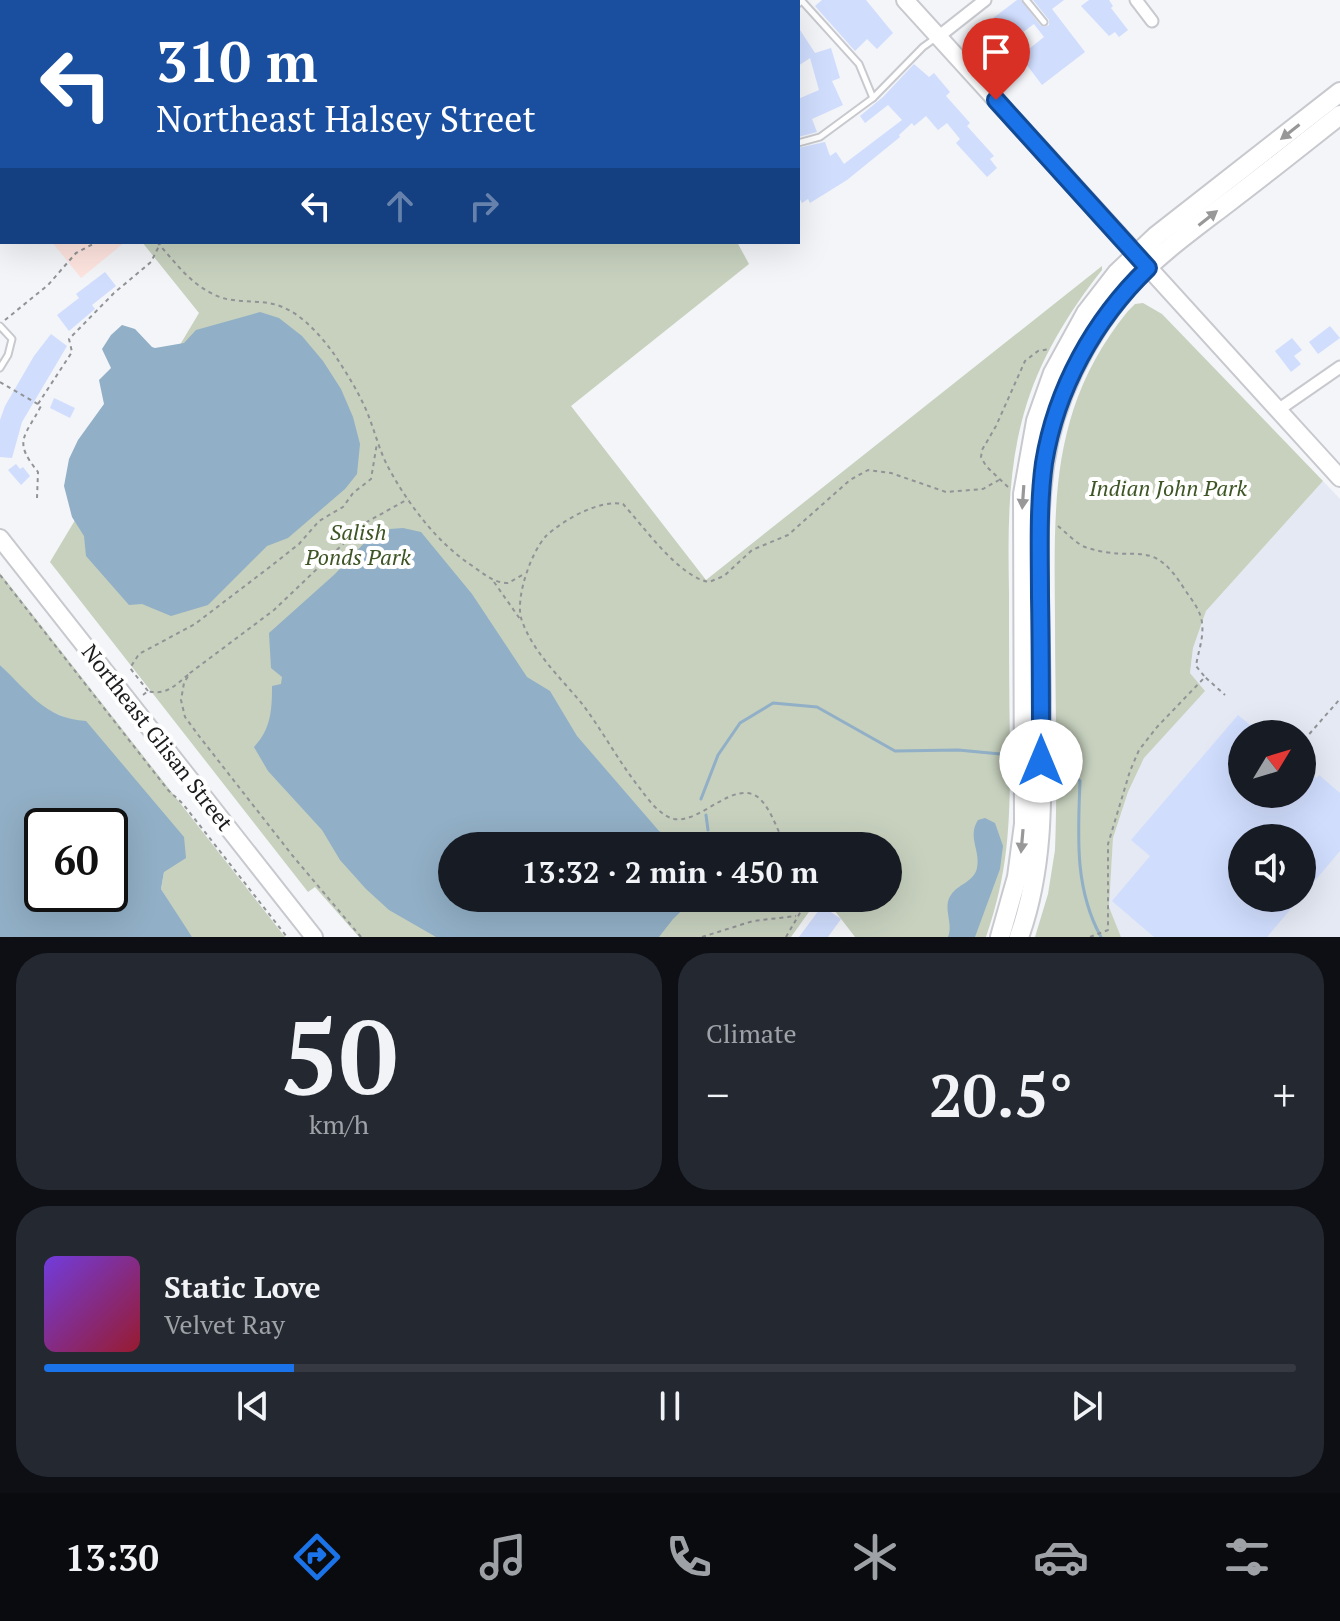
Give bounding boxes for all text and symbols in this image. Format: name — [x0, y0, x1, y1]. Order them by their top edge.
pin — [962, 18, 1030, 100]
text: 310 m — [156, 24, 318, 98]
icon: arrive — [974, 30, 1018, 74]
icon: left — [24, 32, 128, 136]
text: Northeast Halsey Street — [156, 95, 536, 142]
one-way arrow — [1280, 123, 1300, 139]
icon: left — [294, 184, 338, 228]
icon: ahead — [378, 184, 422, 228]
icon: right — [462, 184, 506, 228]
one-way arrow — [1198, 211, 1218, 227]
park label: Indian John Park — [1088, 473, 1247, 502]
one-way arrow — [1016, 485, 1029, 510]
park label: Salish Ponds Park — [304, 517, 411, 571]
street label: Northeast Glisan Street — [76, 638, 240, 836]
position arrow — [999, 719, 1083, 803]
north arrow — [1228, 720, 1316, 808]
map controls — [1228, 720, 1316, 912]
speed limit sign: 60 — [24, 808, 128, 912]
button: sound — [1228, 824, 1316, 912]
one-way arrow — [1015, 829, 1028, 854]
text: 13:32 · 2 min · 450 m — [522, 852, 818, 892]
text: 50 — [280, 986, 398, 1124]
text: Climate — [706, 1016, 797, 1050]
text: 20.5° — [929, 1055, 1073, 1134]
text: − — [706, 1065, 729, 1124]
text: + — [1273, 1065, 1296, 1124]
text: km/h — [309, 1107, 369, 1141]
text: Static Love — [164, 1267, 321, 1307]
text: Velvet Ray — [164, 1307, 285, 1341]
icon: previous — [231, 1384, 275, 1428]
icon: pause — [648, 1384, 692, 1428]
icon: next — [1065, 1384, 1109, 1428]
icon: directions — [289, 1529, 345, 1585]
icon: music — [475, 1529, 531, 1585]
icon: phone — [661, 1529, 717, 1585]
icon: climate — [847, 1529, 903, 1585]
icon: car — [1033, 1529, 1089, 1585]
icon: filters — [1219, 1529, 1275, 1585]
text: 13:30 — [65, 1534, 159, 1581]

